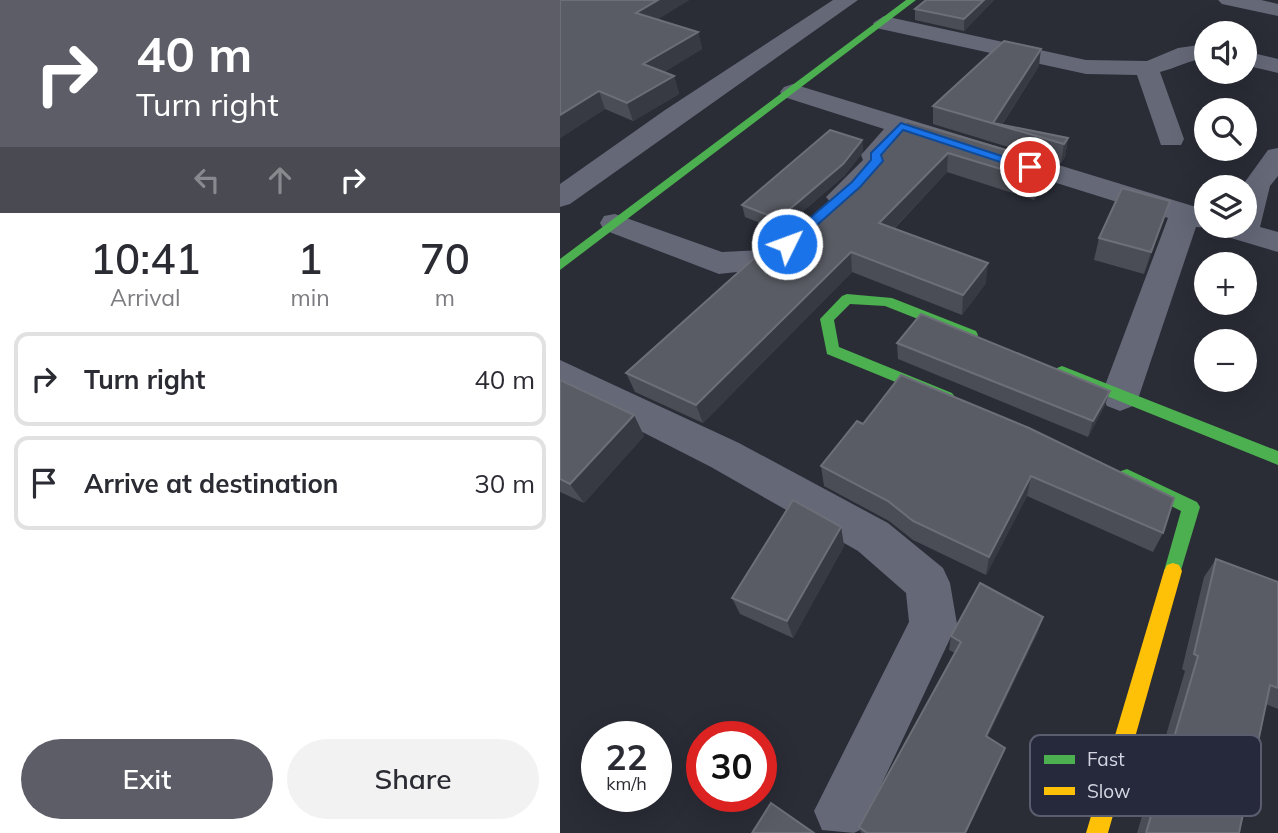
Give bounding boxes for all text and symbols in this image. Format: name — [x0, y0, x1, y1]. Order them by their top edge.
map controls — [1194, 21, 1257, 392]
button: sound — [1194, 21, 1257, 84]
text: 40 m — [136, 23, 252, 84]
icon: right — [21, 28, 112, 119]
text: Turn right — [136, 84, 279, 124]
button: search — [1194, 98, 1257, 161]
pin — [1000, 137, 1060, 197]
icon: arrive — [1011, 148, 1049, 186]
icon: left — [188, 161, 226, 199]
icon: ahead — [261, 161, 299, 199]
icon: right — [334, 161, 372, 199]
button: layers — [1194, 175, 1257, 238]
position arrow — [750, 207, 824, 281]
text: 10:41 — [90, 232, 201, 285]
text: 1 — [298, 232, 323, 285]
text: 70 — [420, 232, 470, 285]
button: + — [1194, 252, 1257, 315]
text: Arrival — [110, 283, 180, 312]
text: min — [291, 283, 330, 312]
text: m — [435, 283, 455, 312]
button: − — [1194, 329, 1257, 392]
icon: right — [25, 360, 63, 398]
text: Turn right — [84, 363, 205, 396]
text: 40 m — [474, 363, 535, 396]
icon: arrive — [25, 464, 63, 502]
text: Arrive at destination — [84, 467, 339, 500]
text: 30 m — [474, 467, 535, 500]
speed limit sign: 30 — [686, 721, 777, 812]
text: 22 — [605, 735, 648, 779]
legend — [1030, 735, 1261, 816]
button: Exit — [21, 739, 273, 819]
button: Share — [287, 739, 539, 819]
text: Fast — [1087, 747, 1125, 771]
text: km/h — [606, 772, 647, 795]
text: Slow — [1087, 779, 1131, 803]

